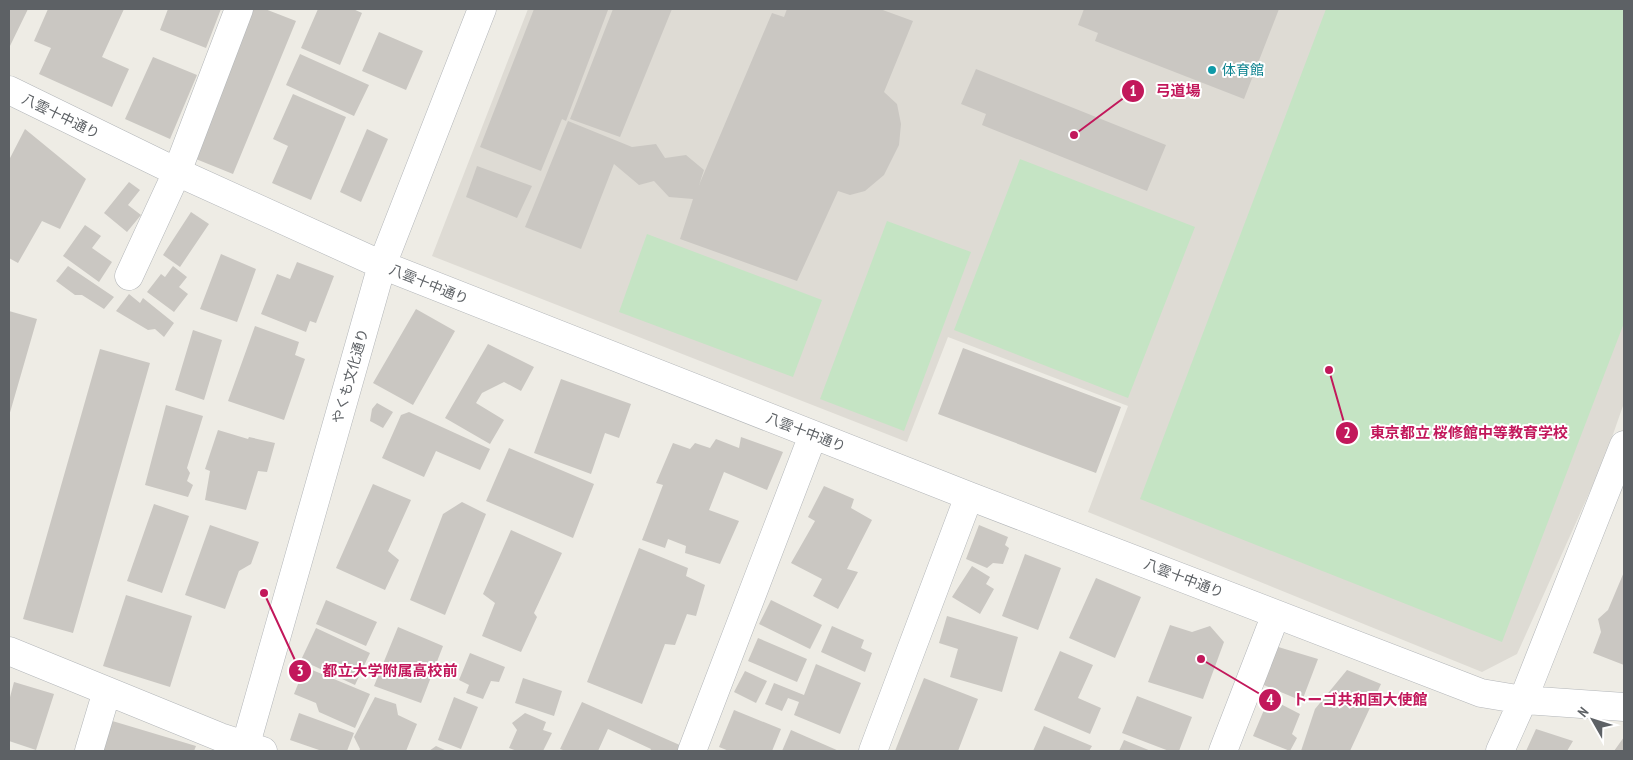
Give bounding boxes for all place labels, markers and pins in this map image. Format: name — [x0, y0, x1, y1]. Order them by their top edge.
place label: 体育館 — [1222, 61, 1264, 79]
marker: 体育館 — [1206, 64, 1218, 76]
callout: 弓道場 — [1121, 76, 1211, 106]
callout: 東京都立 桜修館中等教育学校 — [1335, 418, 1578, 448]
callout: 都立大学附属高校前 — [288, 656, 468, 686]
callout: トーゴ共和国大使館 — [1258, 685, 1438, 715]

